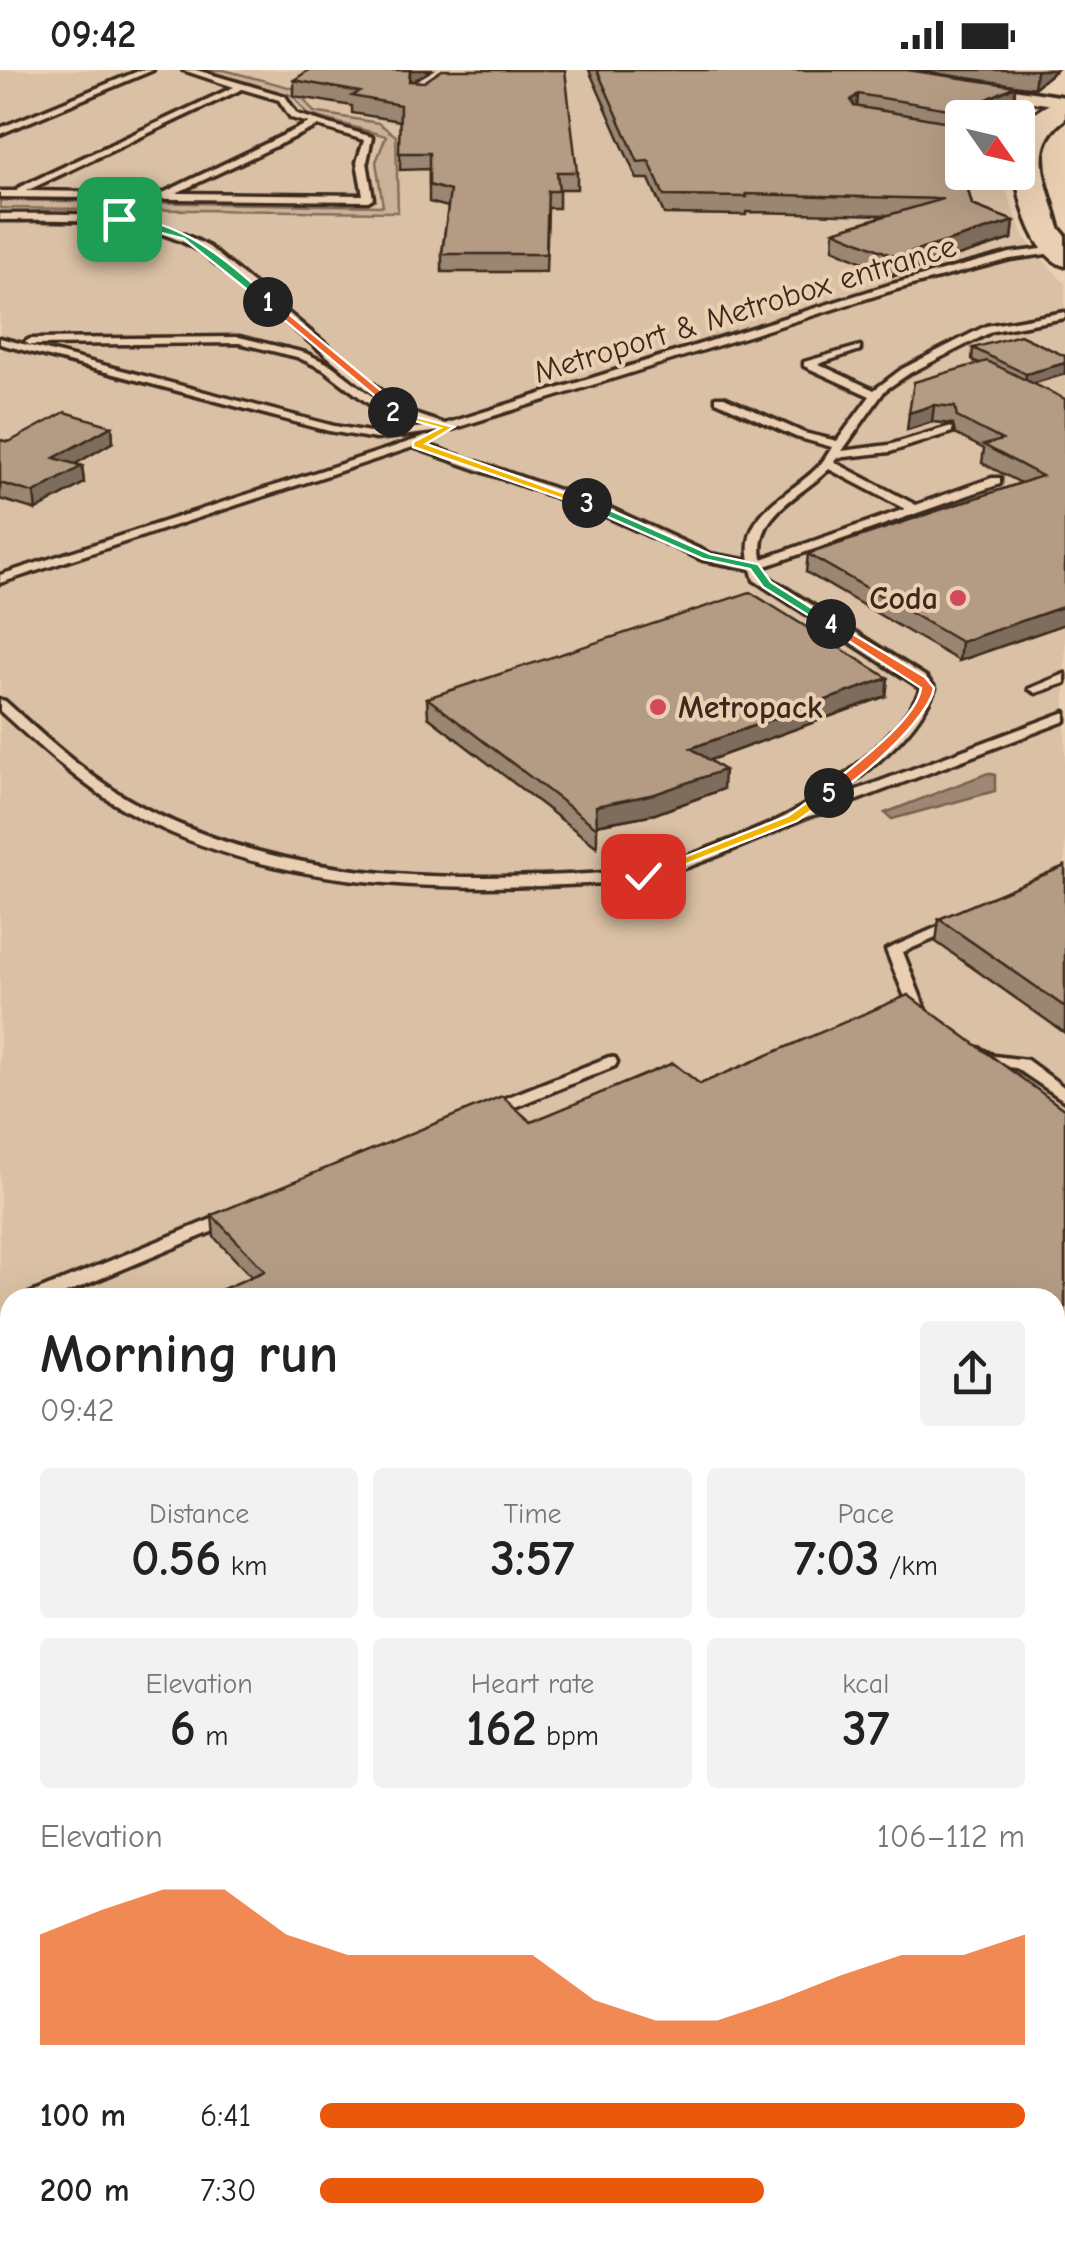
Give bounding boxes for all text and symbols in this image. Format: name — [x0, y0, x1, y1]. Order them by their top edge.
text: 09:42 — [50, 13, 136, 57]
north arrow — [945, 100, 1035, 190]
map controls — [945, 100, 1035, 190]
pin — [77, 177, 162, 262]
icon: arrive — [92, 192, 147, 247]
street label: Metroport & Metrobox entrance — [529, 227, 961, 391]
pin: 1 — [243, 277, 293, 327]
text: 1 — [262, 286, 274, 318]
pin: 2 — [368, 387, 418, 437]
text: 2 — [386, 396, 400, 428]
pin: 3 — [562, 478, 612, 528]
text: 3 — [580, 487, 594, 519]
place label: Coda — [869, 580, 938, 617]
marker: Coda — [947, 587, 969, 609]
pin: 4 — [806, 599, 856, 649]
text: 4 — [824, 608, 838, 640]
place label: Metropack — [678, 689, 823, 726]
marker: Metropack — [647, 696, 669, 718]
pin: 5 — [804, 768, 854, 818]
text: 5 — [822, 777, 836, 809]
pin — [601, 834, 686, 919]
icon: check — [616, 849, 671, 904]
button: share — [920, 1321, 1025, 1426]
text: Morning run — [40, 1322, 338, 1386]
text: 09:42 — [40, 1392, 115, 1429]
text: Distance — [149, 1498, 249, 1530]
text: Time — [503, 1498, 562, 1530]
text: Pace — [838, 1498, 894, 1530]
text: 0.56 — [131, 1530, 221, 1588]
text: 3:57 — [490, 1530, 575, 1588]
text: 7:03 — [794, 1530, 880, 1588]
text: km — [221, 1550, 267, 1582]
text: /km — [880, 1550, 938, 1582]
text: Elevation — [146, 1668, 253, 1700]
text: Heart rate — [471, 1668, 594, 1700]
text: kcal — [842, 1668, 889, 1700]
text: 6 — [170, 1700, 196, 1758]
text: 162 — [466, 1700, 537, 1758]
text: 37 — [842, 1700, 889, 1758]
text: m — [196, 1720, 229, 1752]
text: bpm — [537, 1720, 599, 1752]
text: Elevation — [40, 1818, 163, 1855]
text: 106–112 m — [877, 1818, 1025, 1855]
text: 100 m — [40, 2097, 126, 2134]
text: 6:41 — [200, 2097, 251, 2134]
text: 200 m — [40, 2172, 129, 2209]
text: 7:30 — [200, 2172, 257, 2209]

